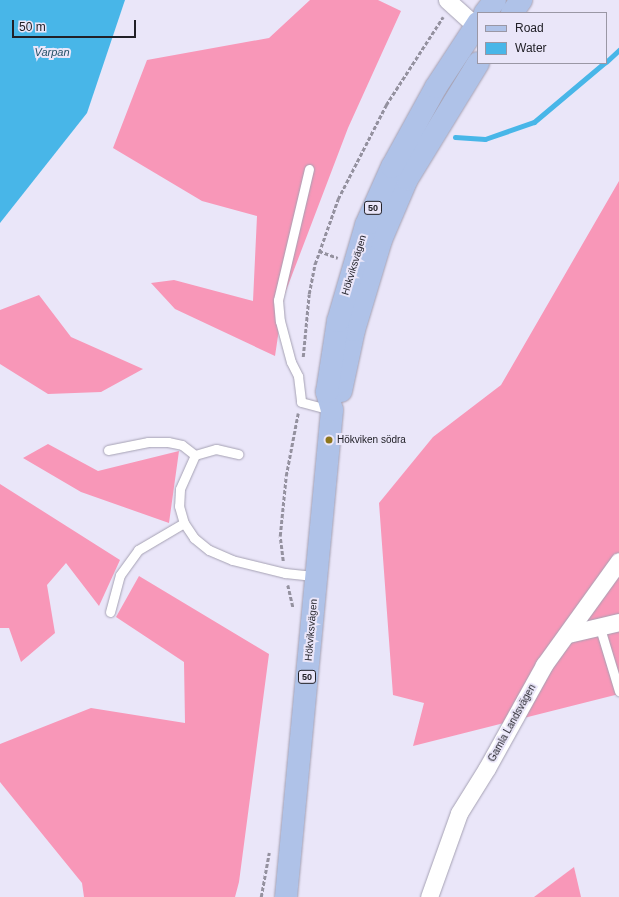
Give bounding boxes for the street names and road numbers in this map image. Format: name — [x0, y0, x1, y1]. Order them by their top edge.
road number: 50 — [363, 201, 383, 215]
street label: Hökviksvägen — [339, 233, 369, 297]
street label: Hökviksvägen — [302, 598, 320, 662]
road number: 50 — [297, 670, 317, 684]
street label: Gamla Landsvägen — [486, 682, 538, 764]

